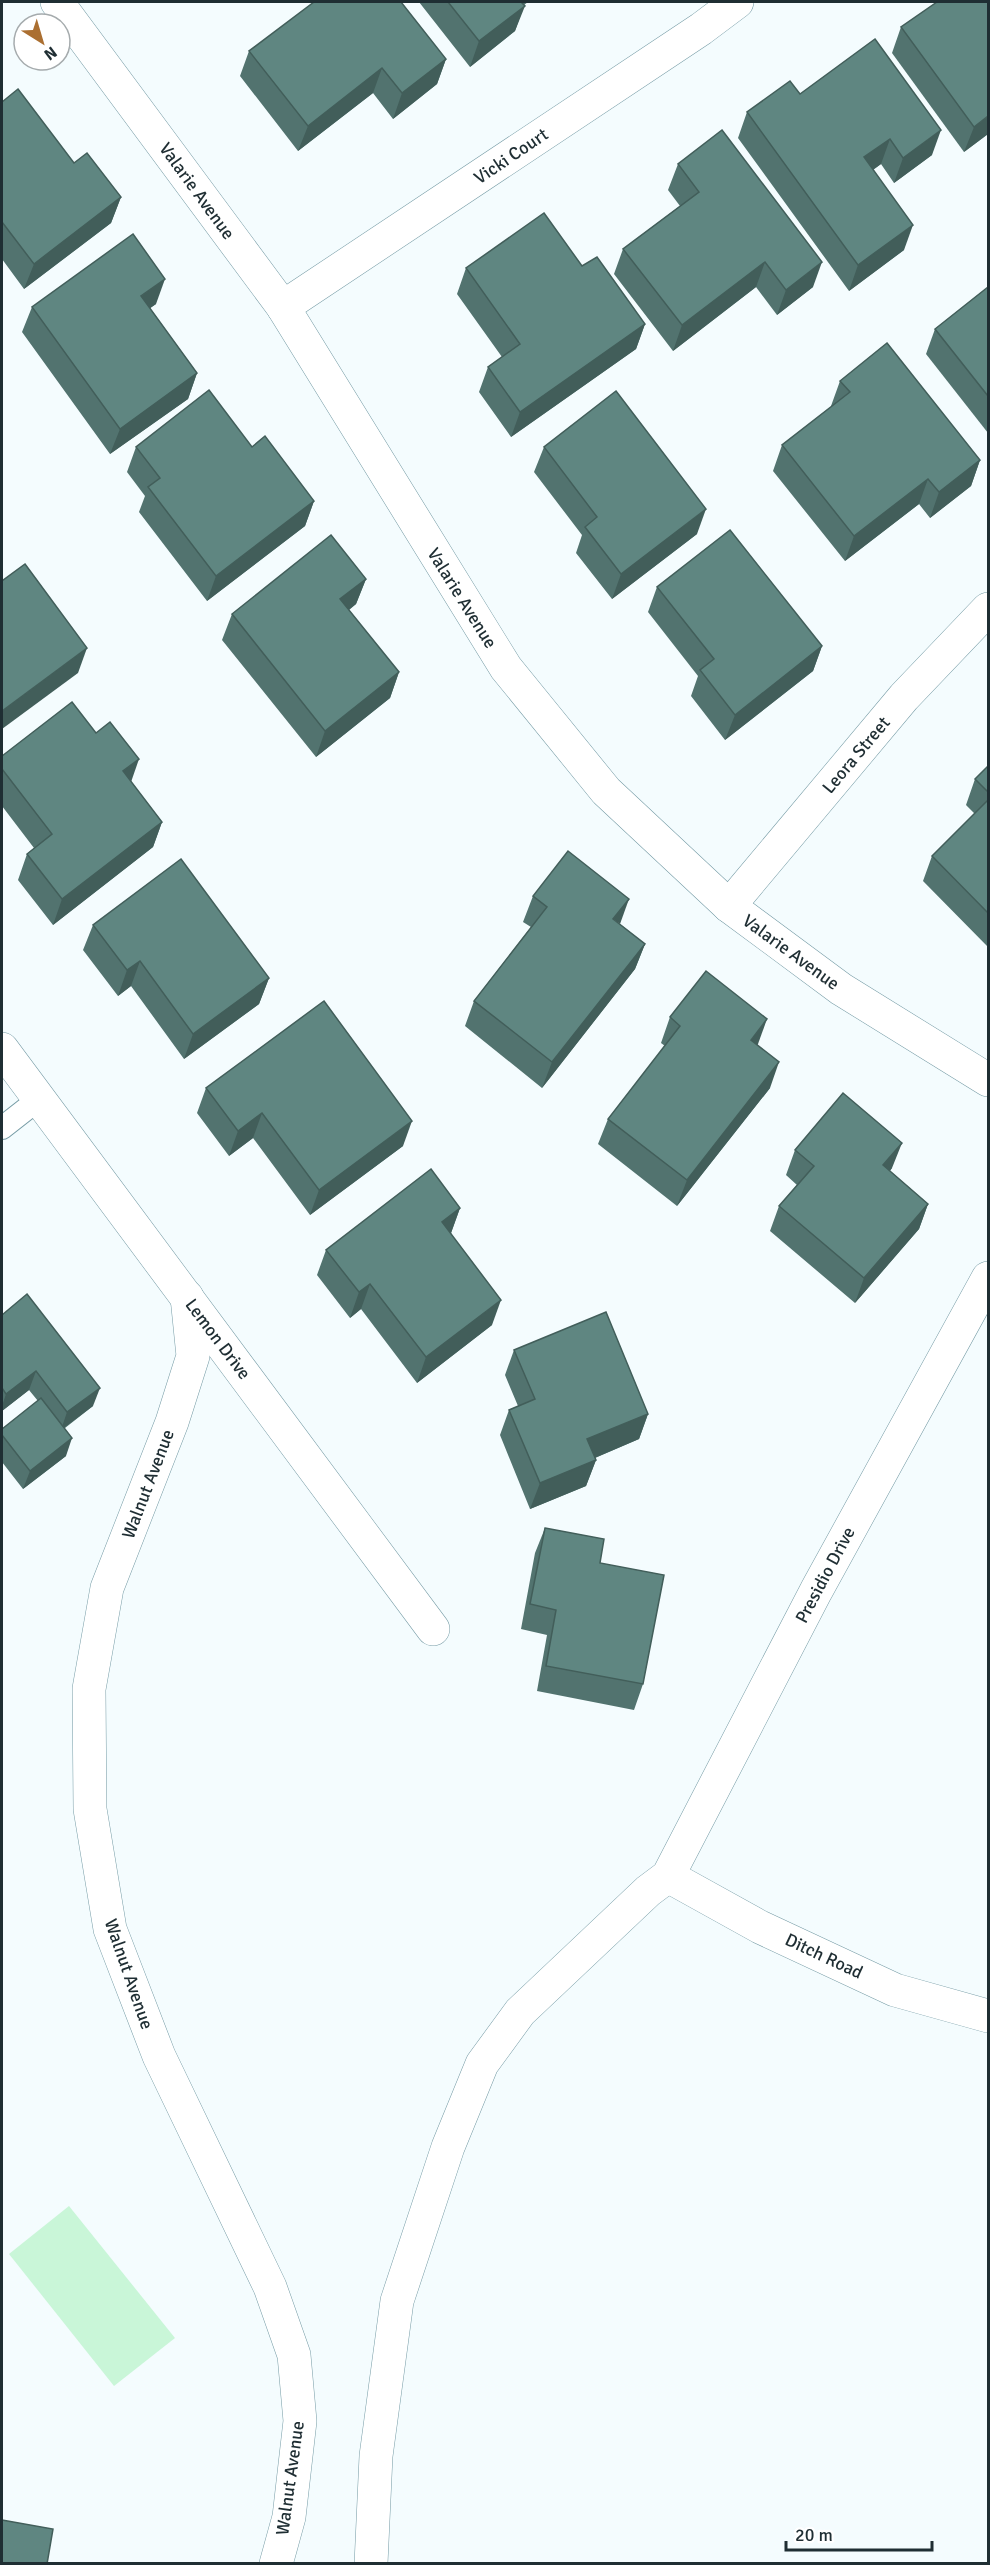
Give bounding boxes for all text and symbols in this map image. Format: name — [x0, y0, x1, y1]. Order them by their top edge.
north arrow — [12, 12, 72, 72]
text: N — [40, 42, 61, 65]
street label: Vicki Court — [470, 123, 552, 189]
street label: Valarie Avenue — [155, 138, 239, 244]
street label: Valarie Avenue — [422, 544, 502, 652]
street label: Leora Street — [817, 712, 895, 798]
street label: Valarie Avenue — [738, 910, 844, 994]
street label: Lemon Drive — [180, 1294, 256, 1384]
street label: Walnut Avenue — [117, 1426, 179, 1542]
street label: Presidio Drive — [790, 1523, 860, 1627]
street label: Walnut Avenue — [100, 1916, 158, 2032]
street label: Ditch Road — [782, 1928, 866, 1984]
street label: Walnut Avenue — [271, 2419, 309, 2537]
scale bar — [786, 2514, 932, 2552]
text: 20 m — [795, 2524, 833, 2546]

